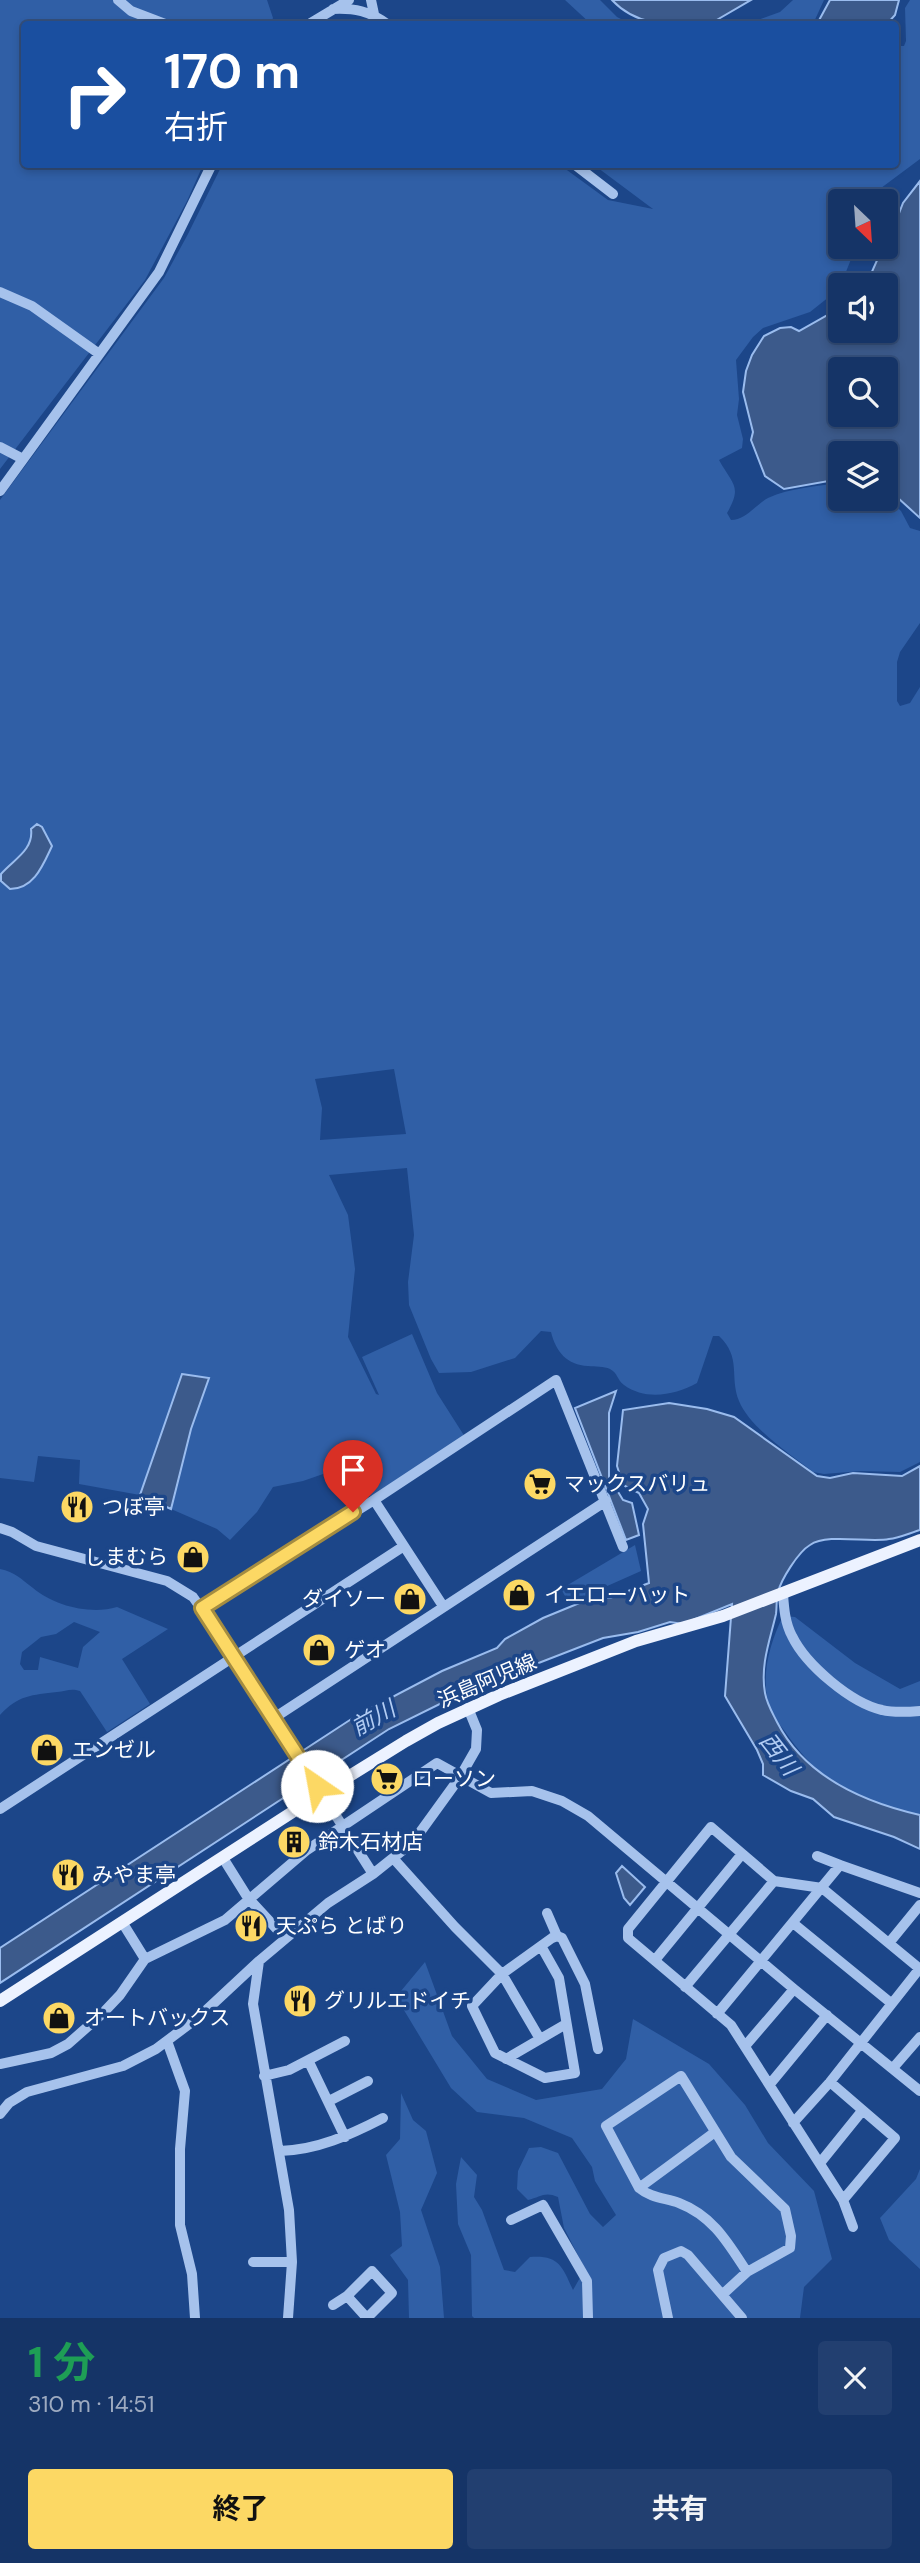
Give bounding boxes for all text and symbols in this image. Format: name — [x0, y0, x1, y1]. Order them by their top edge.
text: 170 m — [164, 39, 300, 103]
icon: right — [49, 49, 140, 140]
text: 右折 — [164, 106, 228, 148]
north arrow — [828, 189, 898, 259]
map controls — [828, 189, 898, 511]
button: sound — [828, 273, 898, 343]
button: search — [828, 357, 898, 427]
button: layers — [828, 441, 898, 511]
pin — [323, 1440, 383, 1512]
icon: arrive — [334, 1451, 372, 1489]
supermarket icon: マックスバリュ — [521, 1465, 559, 1503]
place label: マックスバリュ — [564, 1470, 710, 1498]
restaurant icon: つぼ亭 — [58, 1488, 96, 1526]
place label: つぼ亭 — [102, 1493, 165, 1521]
shop icon: しまむら — [174, 1538, 212, 1576]
place label: しまむら — [84, 1543, 168, 1571]
shop icon: イエローハット — [500, 1576, 538, 1614]
shop icon: ダイソー — [391, 1580, 429, 1618]
place label: イエローハット — [544, 1581, 690, 1609]
place label: ダイソー — [302, 1585, 386, 1613]
shop icon: ゲオ — [300, 1631, 338, 1669]
place label: ゲオ — [344, 1636, 386, 1664]
street label: 浜島阿児線 — [433, 1648, 541, 1714]
water label: 前川 — [346, 1692, 403, 1742]
water label: 西川 — [753, 1727, 807, 1784]
shop icon: エンゼル — [28, 1731, 66, 1769]
place label: エンゼル — [72, 1736, 156, 1764]
position arrow — [280, 1749, 354, 1823]
supermarket icon: ローソン — [368, 1760, 406, 1798]
place label: ローソン — [412, 1765, 496, 1793]
building icon: 鈴木石材店 — [275, 1823, 313, 1861]
place label: 鈴木石材店 — [318, 1828, 423, 1856]
restaurant icon: みやま亭 — [49, 1856, 87, 1894]
place label: みやま亭 — [92, 1861, 176, 1889]
restaurant icon: 天ぷら とばり — [232, 1907, 270, 1945]
place label: 天ぷら とばり — [276, 1912, 408, 1940]
restaurant icon: グリルエドイチ — [281, 1982, 319, 2020]
place label: グリルエドイチ — [324, 1987, 471, 2015]
shop icon: オートバックス — [40, 1999, 78, 2037]
place label: オートバックス — [84, 2004, 230, 2032]
text: 1 分 — [28, 2335, 95, 2390]
button: close — [818, 2341, 892, 2415]
text: 310 m · 14:51 — [28, 2389, 155, 2419]
button: 終了 — [28, 2469, 453, 2549]
button: 共有 — [467, 2469, 892, 2549]

